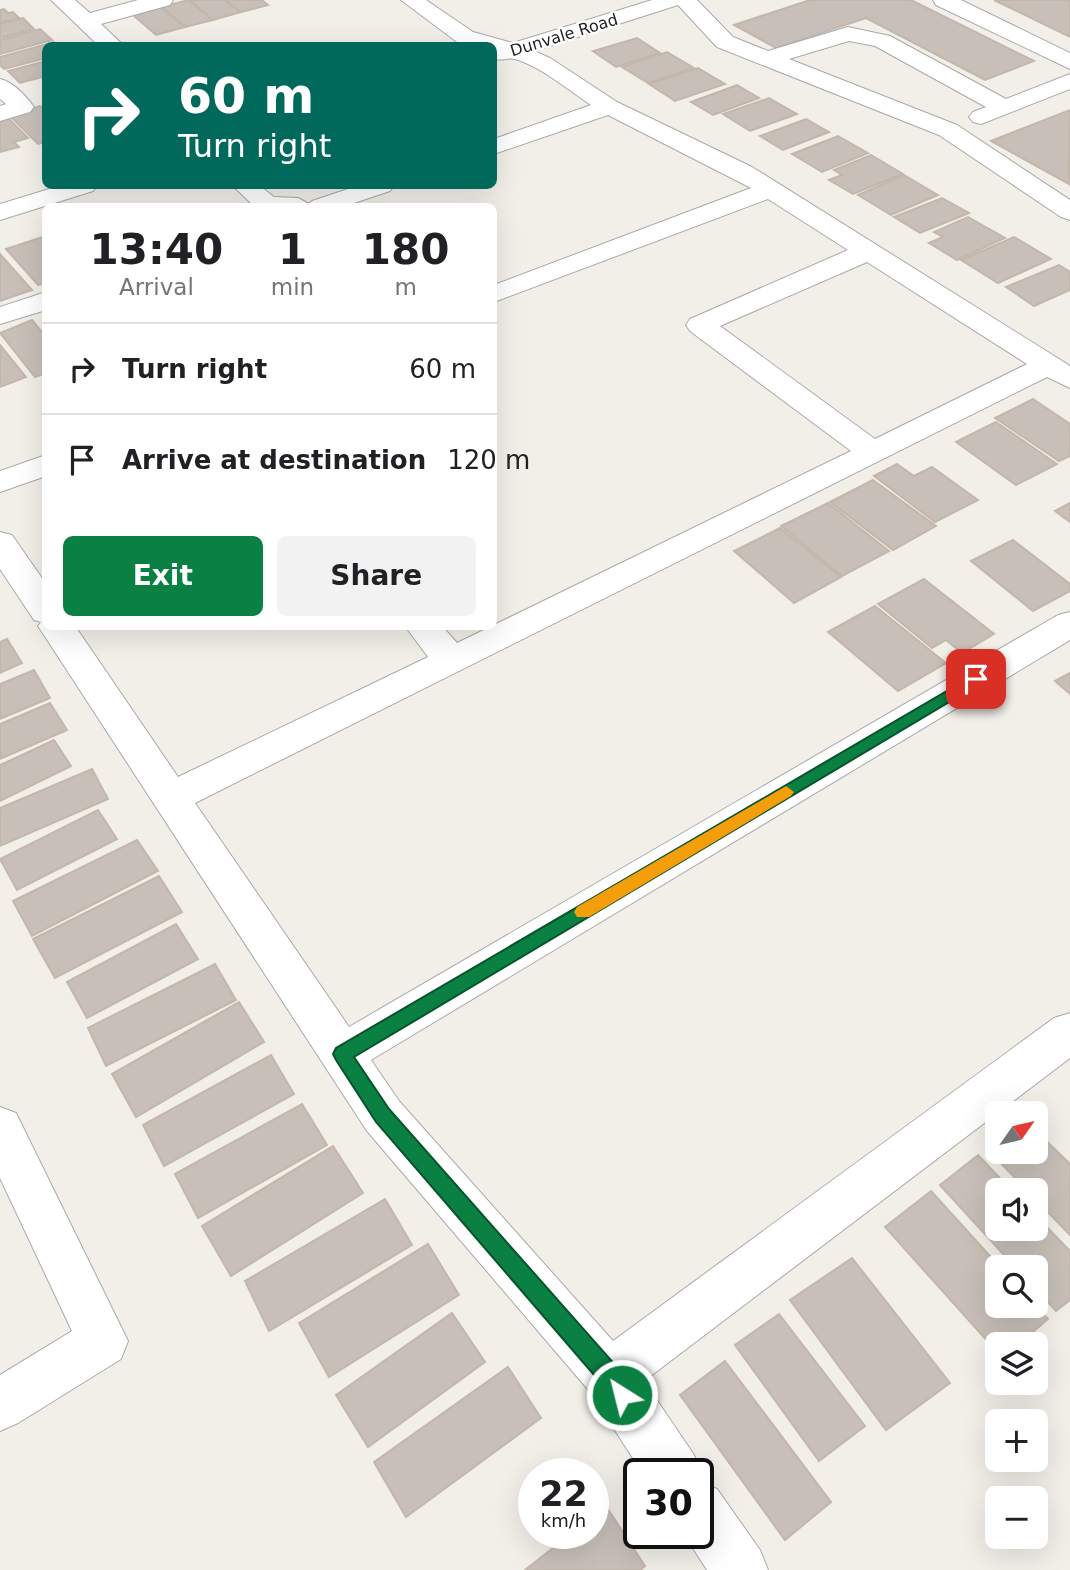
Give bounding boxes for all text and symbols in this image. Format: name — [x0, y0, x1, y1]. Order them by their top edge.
street label: Dunvale Road — [508, 10, 620, 60]
text: 60 m — [178, 68, 314, 125]
icon: right — [63, 70, 154, 161]
text: Turn right — [178, 127, 331, 165]
text: 13:40 — [90, 225, 223, 274]
text: 1 — [278, 225, 307, 274]
text: 180 — [362, 225, 449, 274]
text: Arrival — [119, 274, 194, 300]
text: min — [271, 274, 314, 300]
text: m — [394, 274, 417, 300]
icon: right — [63, 350, 101, 388]
text: Turn right — [122, 354, 267, 384]
text: 60 m — [409, 354, 476, 384]
icon: arrive — [63, 441, 101, 479]
text: Arrive at destination — [122, 445, 426, 475]
text: 120 m — [447, 445, 530, 475]
button: Exit — [63, 536, 263, 616]
button: Share — [277, 536, 476, 616]
pin — [946, 649, 1006, 709]
icon: arrive — [957, 660, 995, 698]
north arrow — [985, 1101, 1048, 1164]
map controls — [985, 1101, 1048, 1549]
button: sound — [985, 1178, 1048, 1241]
button: search — [985, 1255, 1048, 1318]
button: layers — [985, 1332, 1048, 1395]
position arrow — [585, 1358, 659, 1432]
button: + — [985, 1409, 1048, 1472]
speed limit sign: 30 — [623, 1458, 714, 1549]
text: 22 — [539, 1474, 588, 1514]
button: − — [985, 1486, 1048, 1549]
text: km/h — [541, 1510, 586, 1531]

